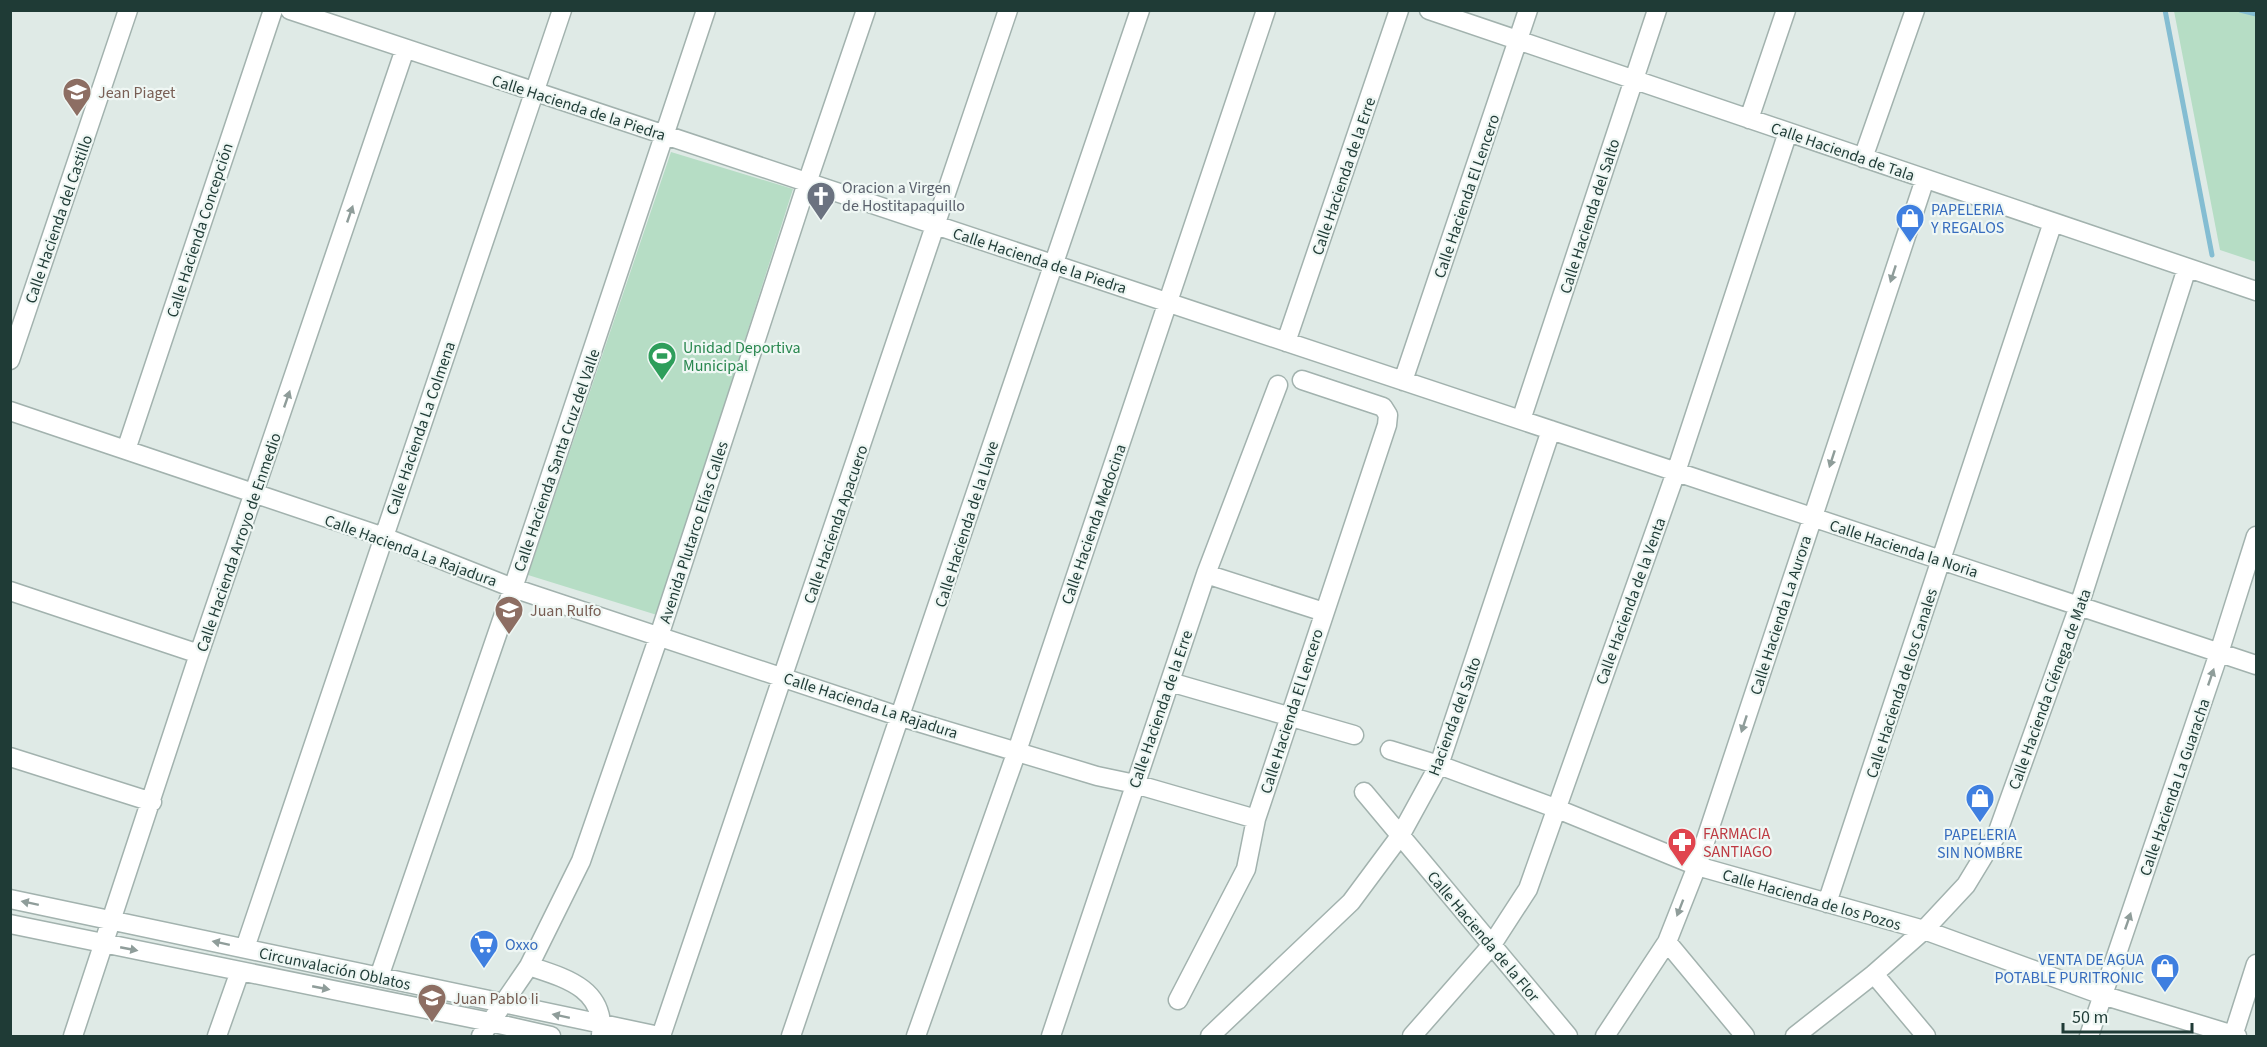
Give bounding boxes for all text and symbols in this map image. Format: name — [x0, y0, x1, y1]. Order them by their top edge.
street label: Calle Hacienda de la Piedra — [489, 69, 668, 146]
school or university icon: Jean Piaget — [61, 76, 93, 118]
place label: Jean Piaget — [98, 82, 176, 104]
street label: Calle Hacienda de la Erre — [1307, 94, 1381, 258]
street label: Calle Hacienda El Lencero — [1429, 111, 1505, 281]
street label: Calle Hacienda de Tala — [1768, 117, 1918, 187]
street label: Calle Hacienda del Castillo — [20, 132, 98, 307]
street label: Calle Hacienda del Salto — [1555, 136, 1625, 297]
street label: Calle Hacienda Concepción — [161, 140, 239, 320]
place label: Oracion a Virgen de Hostitapaquillo — [842, 177, 965, 217]
church icon: Oracion a Virgen de Hostitapaquillo — [805, 180, 837, 222]
place label: PAPELERIA Y REGALOS — [1930, 199, 2004, 239]
shop icon: PAPELERIA Y REGALOS — [1894, 202, 1926, 244]
one-way arrow — [345, 205, 355, 223]
street label: Calle Hacienda de la Piedra — [950, 222, 1129, 299]
one-way arrow — [1888, 265, 1898, 283]
place label: Unidad Deportiva Municipal — [683, 337, 800, 377]
street label: Calle Hacienda La Colmena — [381, 339, 461, 518]
sports icon: Unidad Deportiva Municipal — [646, 340, 678, 382]
street label: Calle Hacienda Santa Cruz del Valle — [508, 346, 606, 575]
one-way arrow — [283, 390, 293, 408]
street label: Calle Hacienda Arroyo de Enmedio — [191, 430, 287, 655]
street label: Avenida Plutarco Elías Calles — [654, 438, 734, 626]
street label: Calle Hacienda de la Llave — [930, 438, 1004, 610]
street label: Calle Hacienda Medocina — [1056, 441, 1132, 607]
street label: Calle Hacienda Apacuero — [798, 442, 873, 607]
one-way arrow — [1827, 450, 1836, 468]
street label: Calle Hacienda La Rajadura — [321, 509, 500, 592]
street label: Calle Hacienda de la Venta — [1590, 515, 1671, 688]
street label: Calle Hacienda la Noria — [1827, 515, 1981, 583]
street label: Calle Hacienda La Aurora — [1745, 533, 1817, 698]
street label: Calle Hacienda de los Canales — [1861, 585, 1943, 781]
street label: Calle Hacienda Ciénega de Mata — [2003, 586, 2097, 793]
school or university icon: Juan Rulfo — [493, 594, 525, 636]
place label: Juan Rulfo — [530, 600, 601, 622]
street label: Calle Hacienda El Lencero — [1255, 626, 1329, 797]
street label: Calle Hacienda de la Erre — [1124, 627, 1198, 791]
street label: Hacienda del Salto — [1423, 654, 1487, 779]
street label: Calle Hacienda La Rajadura — [781, 667, 961, 745]
one-way arrow — [2206, 668, 2216, 686]
street label: Calle Hacienda La Guaracha — [2134, 696, 2216, 879]
one-way arrow — [1739, 715, 1748, 733]
shop icon: PAPELERIA SIN NOMBRE — [1964, 782, 1996, 824]
place label: FARMACIA SANTIAGO — [1703, 823, 1772, 863]
place label: PAPELERIA SIN NOMBRE — [1937, 824, 2023, 864]
pharmacy icon: FARMACIA SANTIAGO — [1666, 826, 1698, 868]
street label: Calle Hacienda de los Pozos — [1720, 864, 1904, 936]
street label: Calle Hacienda de la Flor — [1422, 867, 1545, 1007]
one-way arrow — [20, 898, 39, 907]
one-way arrow — [1675, 900, 1685, 918]
one-way arrow — [2123, 912, 2133, 930]
supermarket icon: Oxxo — [468, 928, 500, 970]
place label: Oxxo — [505, 934, 538, 956]
one-way arrow — [211, 938, 230, 947]
street label: Circunvalación Oblatos — [257, 942, 413, 996]
one-way arrow — [120, 945, 139, 954]
place label: VENTA DE AGUA POTABLE PURITRONIC — [1995, 949, 2144, 989]
shop icon: VENTA DE AGUA POTABLE PURITRONIC — [2149, 952, 2181, 994]
school or university icon: Juan Pablo Ii — [416, 982, 448, 1024]
one-way arrow — [311, 984, 330, 993]
place label: Juan Pablo Ii — [453, 988, 539, 1010]
scale bar — [2063, 996, 2192, 1034]
text: 50 m — [2072, 1005, 2108, 1030]
one-way arrow — [551, 1011, 570, 1020]

